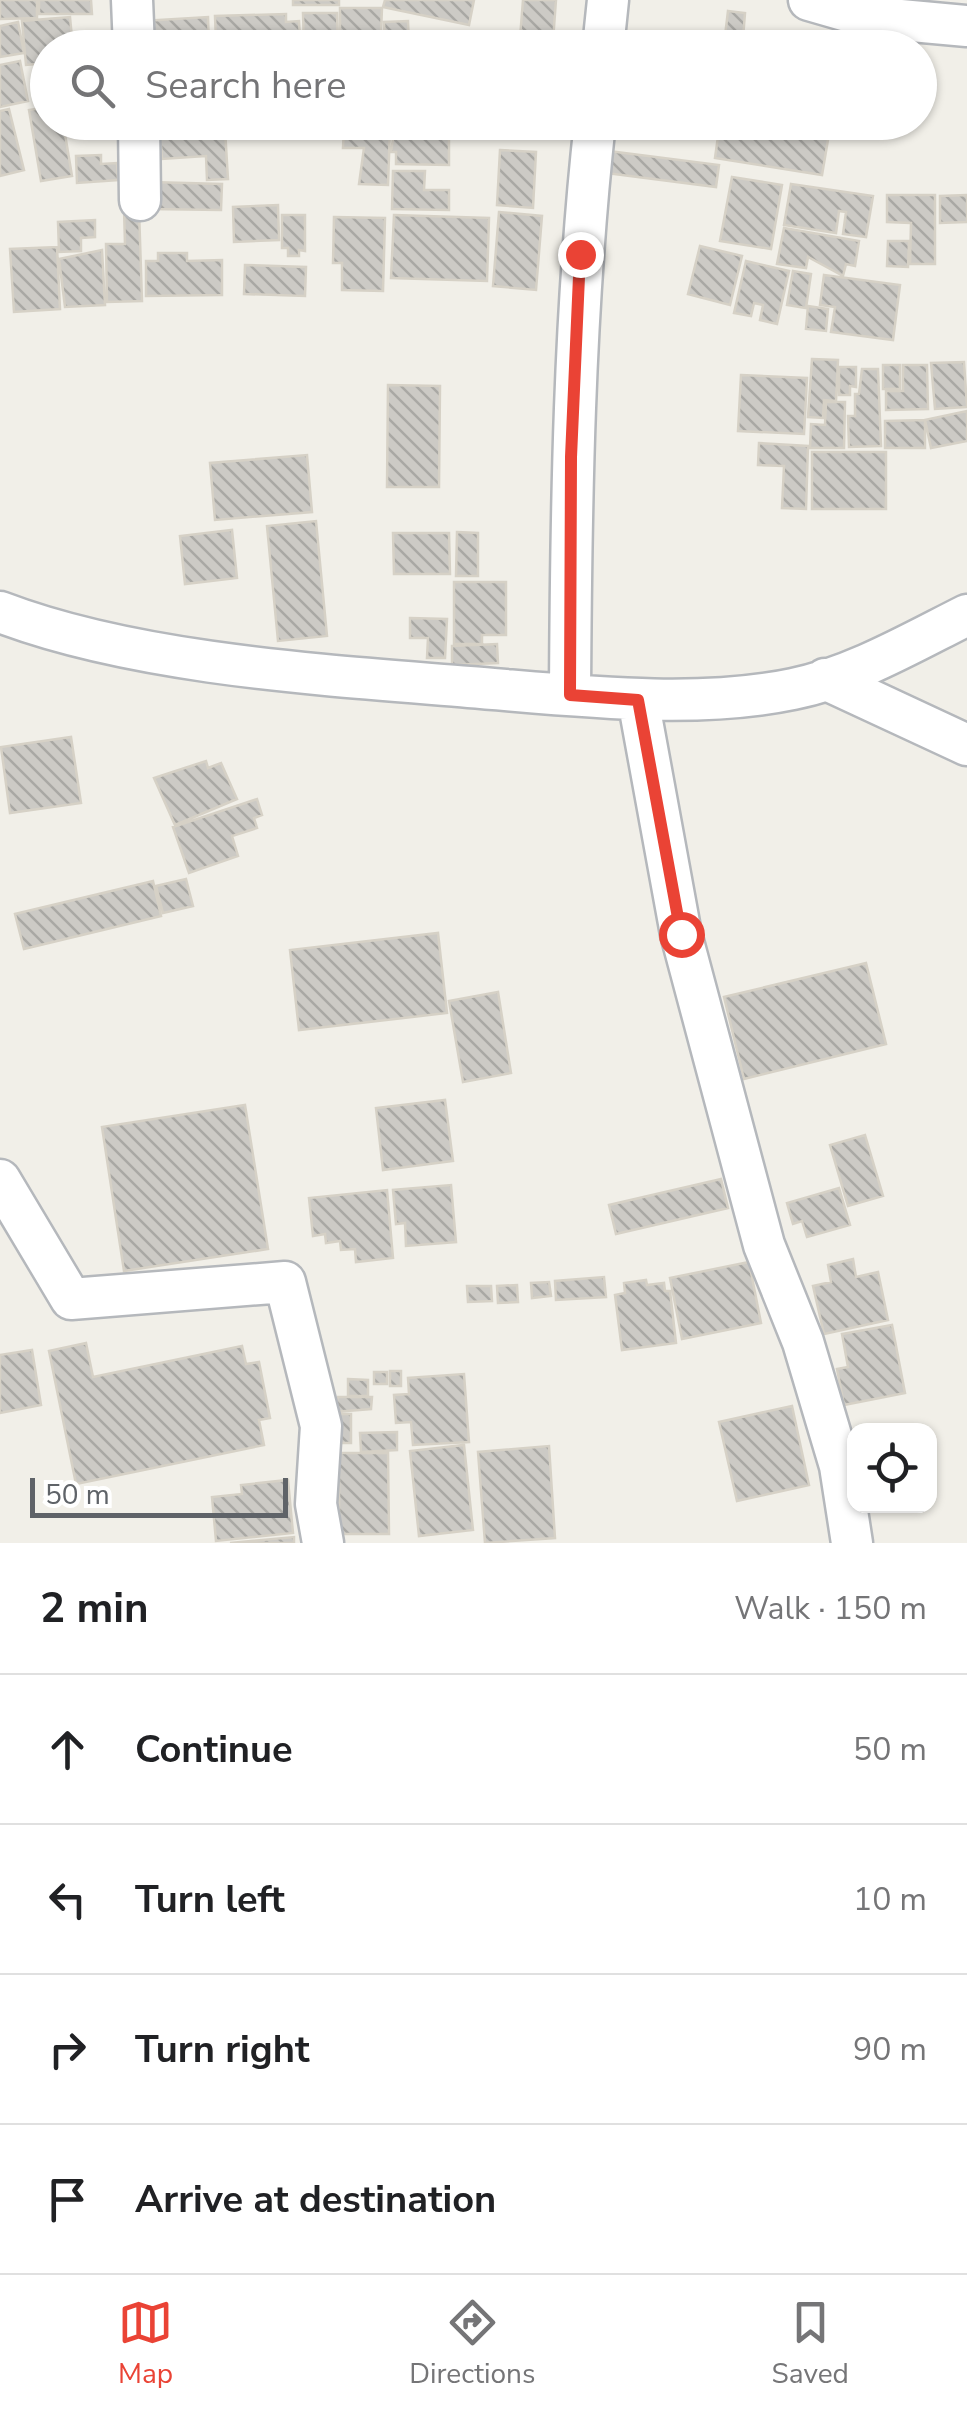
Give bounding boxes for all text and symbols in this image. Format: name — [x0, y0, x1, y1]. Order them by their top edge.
search box — [30, 30, 937, 140]
icon: search — [65, 58, 120, 113]
text: Search here — [145, 60, 346, 111]
route end — [558, 232, 604, 278]
route start — [659, 912, 705, 958]
map controls — [847, 1423, 937, 1513]
button: locate — [847, 1423, 937, 1513]
scale bar — [30, 1473, 288, 1518]
text: 50 m — [45, 1476, 110, 1514]
text: 2 min — [40, 1580, 149, 1637]
text: Walk · 150 m — [734, 1587, 927, 1630]
icon: ahead — [40, 1722, 95, 1777]
text: Continue — [135, 1724, 293, 1775]
text: 50 m — [853, 1728, 927, 1771]
icon: left — [40, 1872, 95, 1927]
text: Turn left — [135, 1874, 285, 1925]
text: 10 m — [853, 1878, 927, 1921]
icon: right — [40, 2022, 95, 2077]
text: Turn right — [135, 2024, 310, 2075]
text: 90 m — [853, 2028, 927, 2071]
icon: arrive — [40, 2172, 95, 2227]
text: Arrive at destination — [135, 2174, 496, 2225]
tab: Map — [118, 2295, 173, 2393]
tab: Directions — [409, 2295, 535, 2393]
tab: Saved — [772, 2295, 849, 2393]

